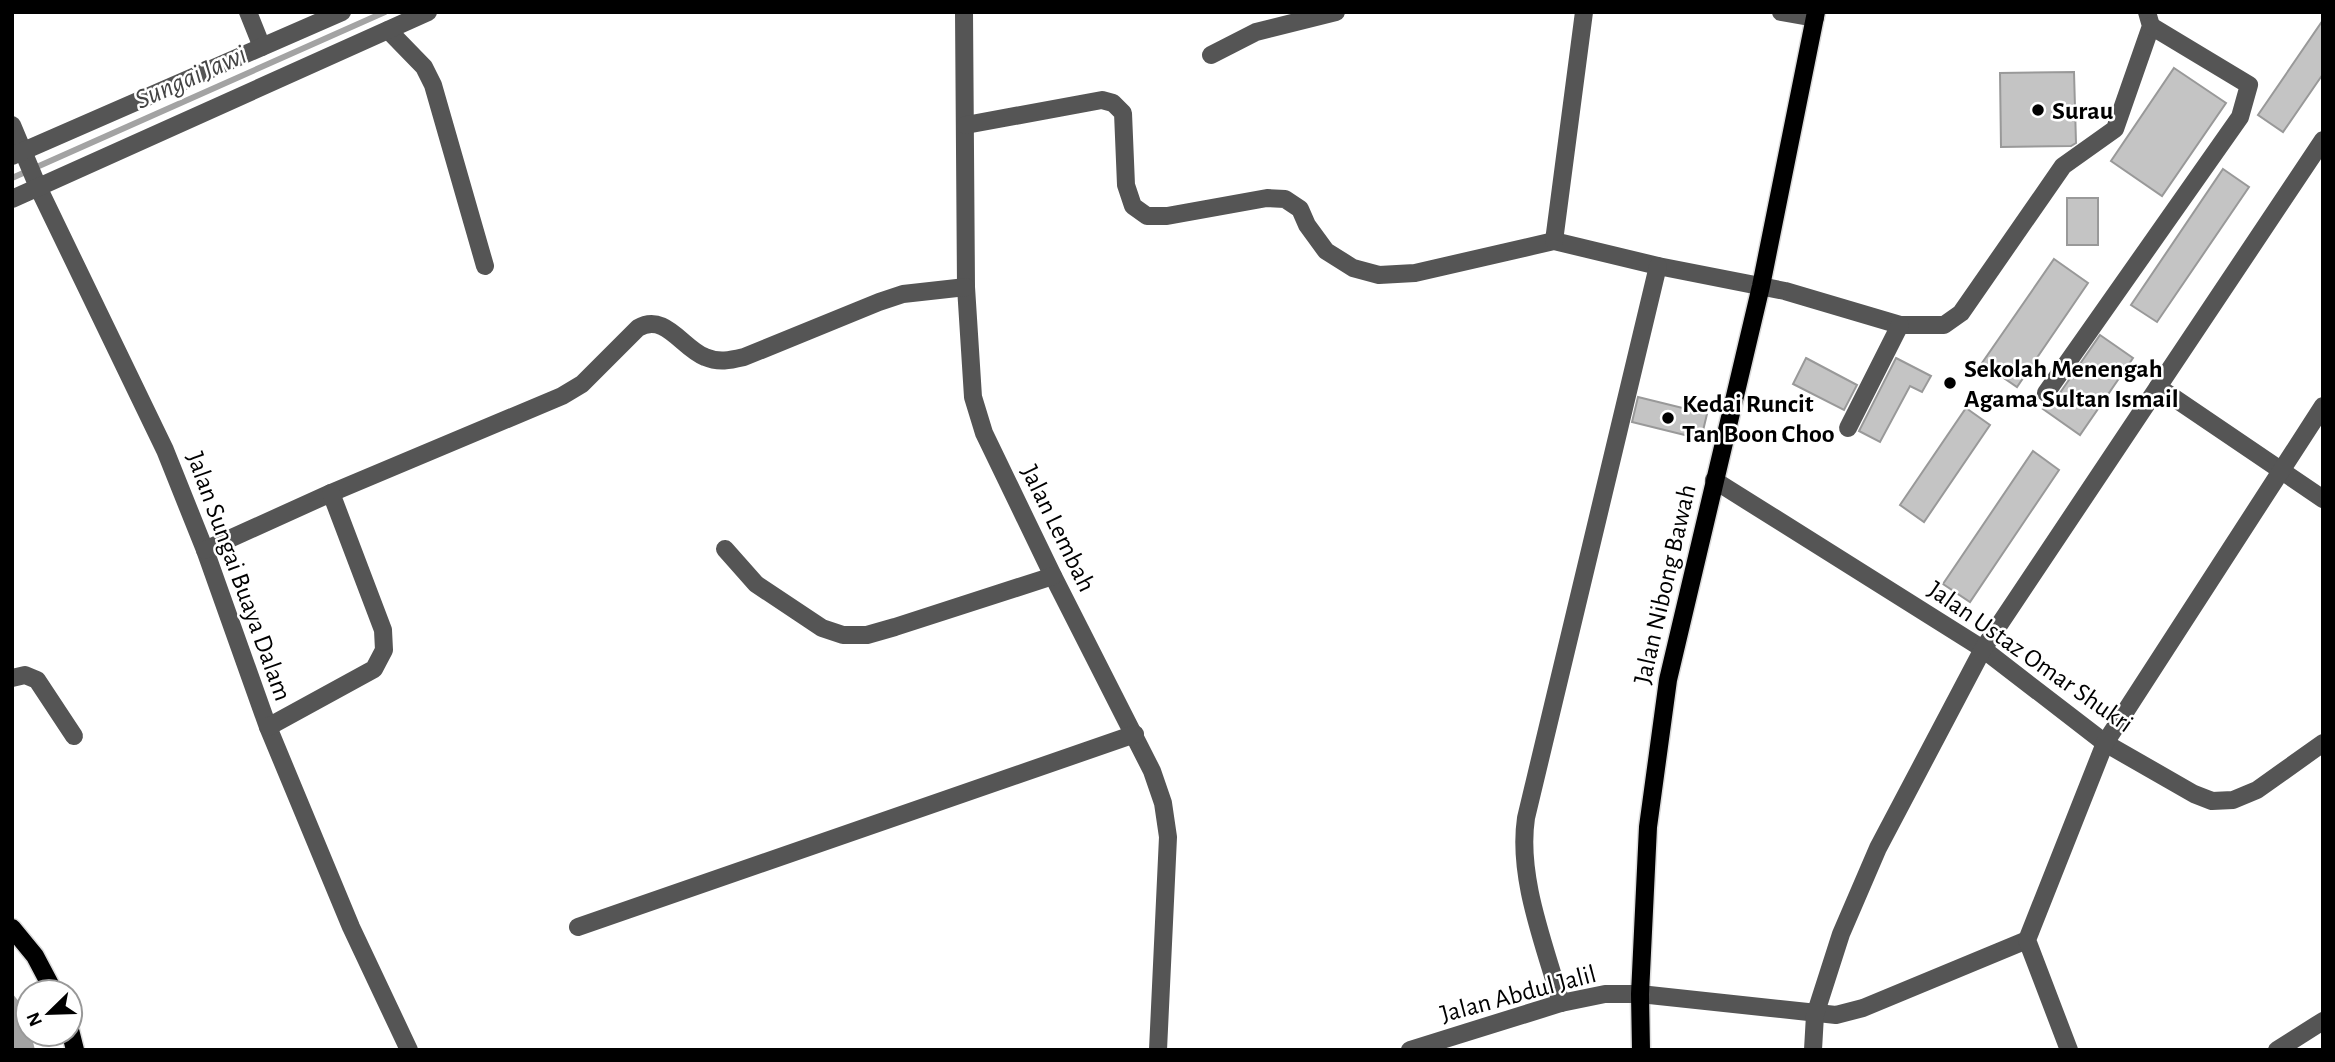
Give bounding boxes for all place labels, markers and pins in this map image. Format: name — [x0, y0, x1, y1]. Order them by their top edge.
place label: Surau — [2052, 98, 2114, 124]
marker: Surau — [2030, 102, 2046, 118]
place label: Sekolah Menengah Agama Sultan Ismail — [1964, 356, 2179, 412]
marker: Sekolah Menengah Agama Sultan Ismail — [1942, 375, 1958, 391]
place label: Kedai Runcit Tan Boon Choo — [1682, 391, 1835, 447]
marker: Kedai Runcit Tan Boon Choo — [1660, 410, 1676, 426]

